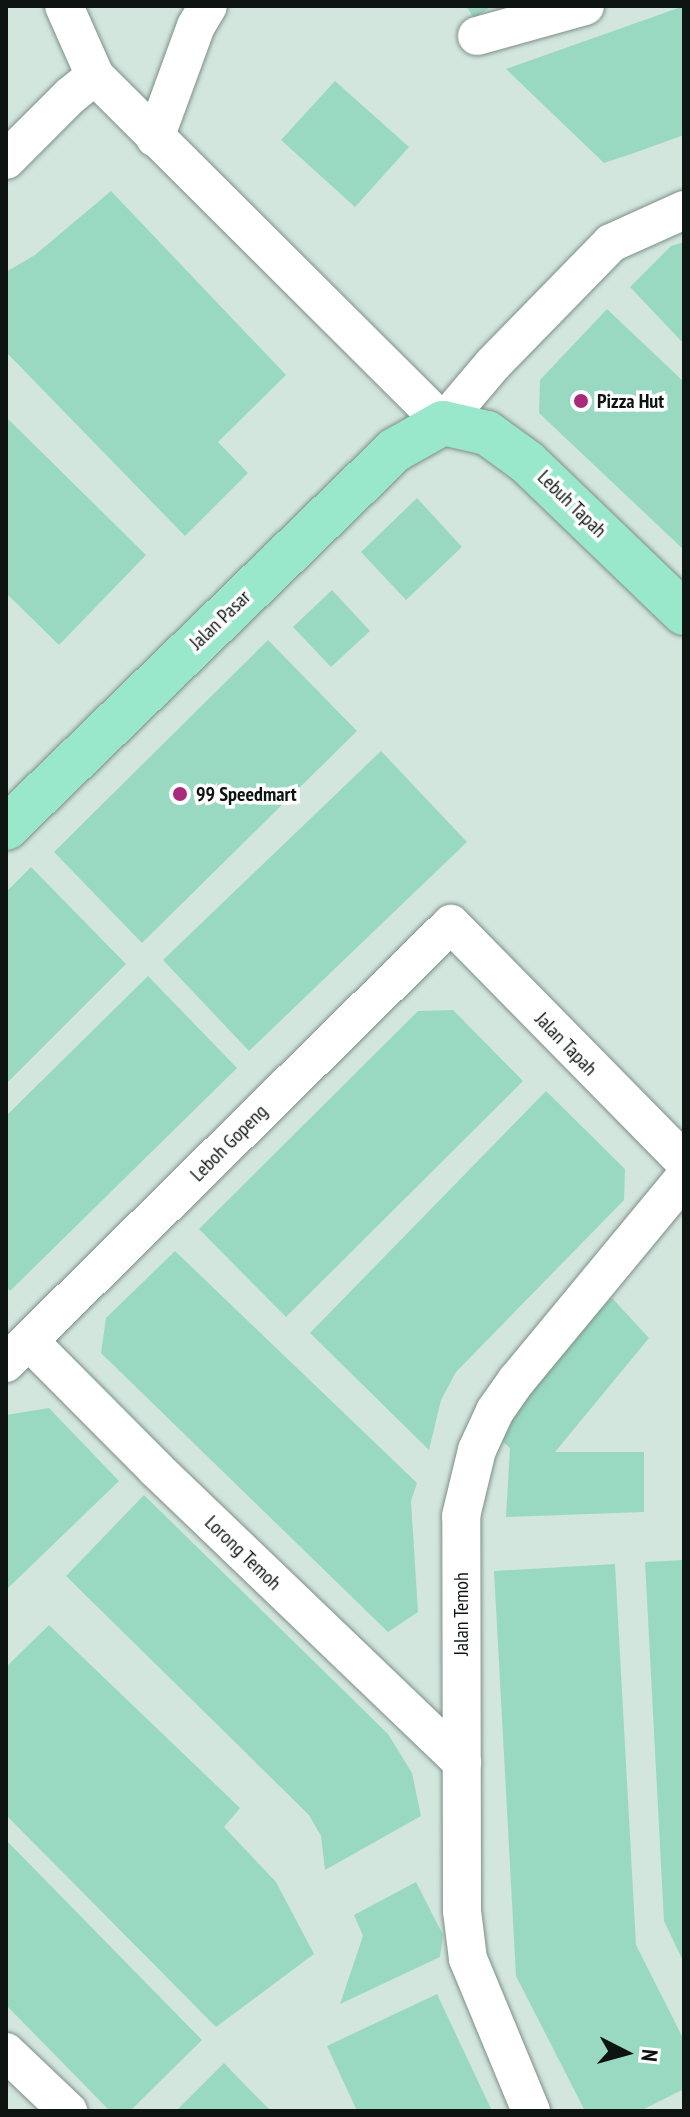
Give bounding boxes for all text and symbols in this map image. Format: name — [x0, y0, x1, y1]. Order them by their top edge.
place label: Pizza Hut — [597, 389, 664, 413]
marker: Pizza Hut — [572, 392, 590, 410]
street label: Lebuh Tapah — [532, 465, 612, 543]
street label: Jalan Pasar — [185, 585, 255, 655]
place label: 99 Speedmart — [196, 782, 297, 806]
marker: 99 Speedmart — [171, 785, 189, 803]
street label: Jalan Tapah — [530, 1007, 602, 1081]
street label: Leboh Gopeng — [186, 1100, 272, 1186]
street label: Lorong Temoh — [200, 1511, 286, 1595]
street label: Jalan Temoh — [449, 1572, 473, 1656]
north arrow — [586, 2013, 666, 2093]
text: N — [635, 2048, 664, 2063]

